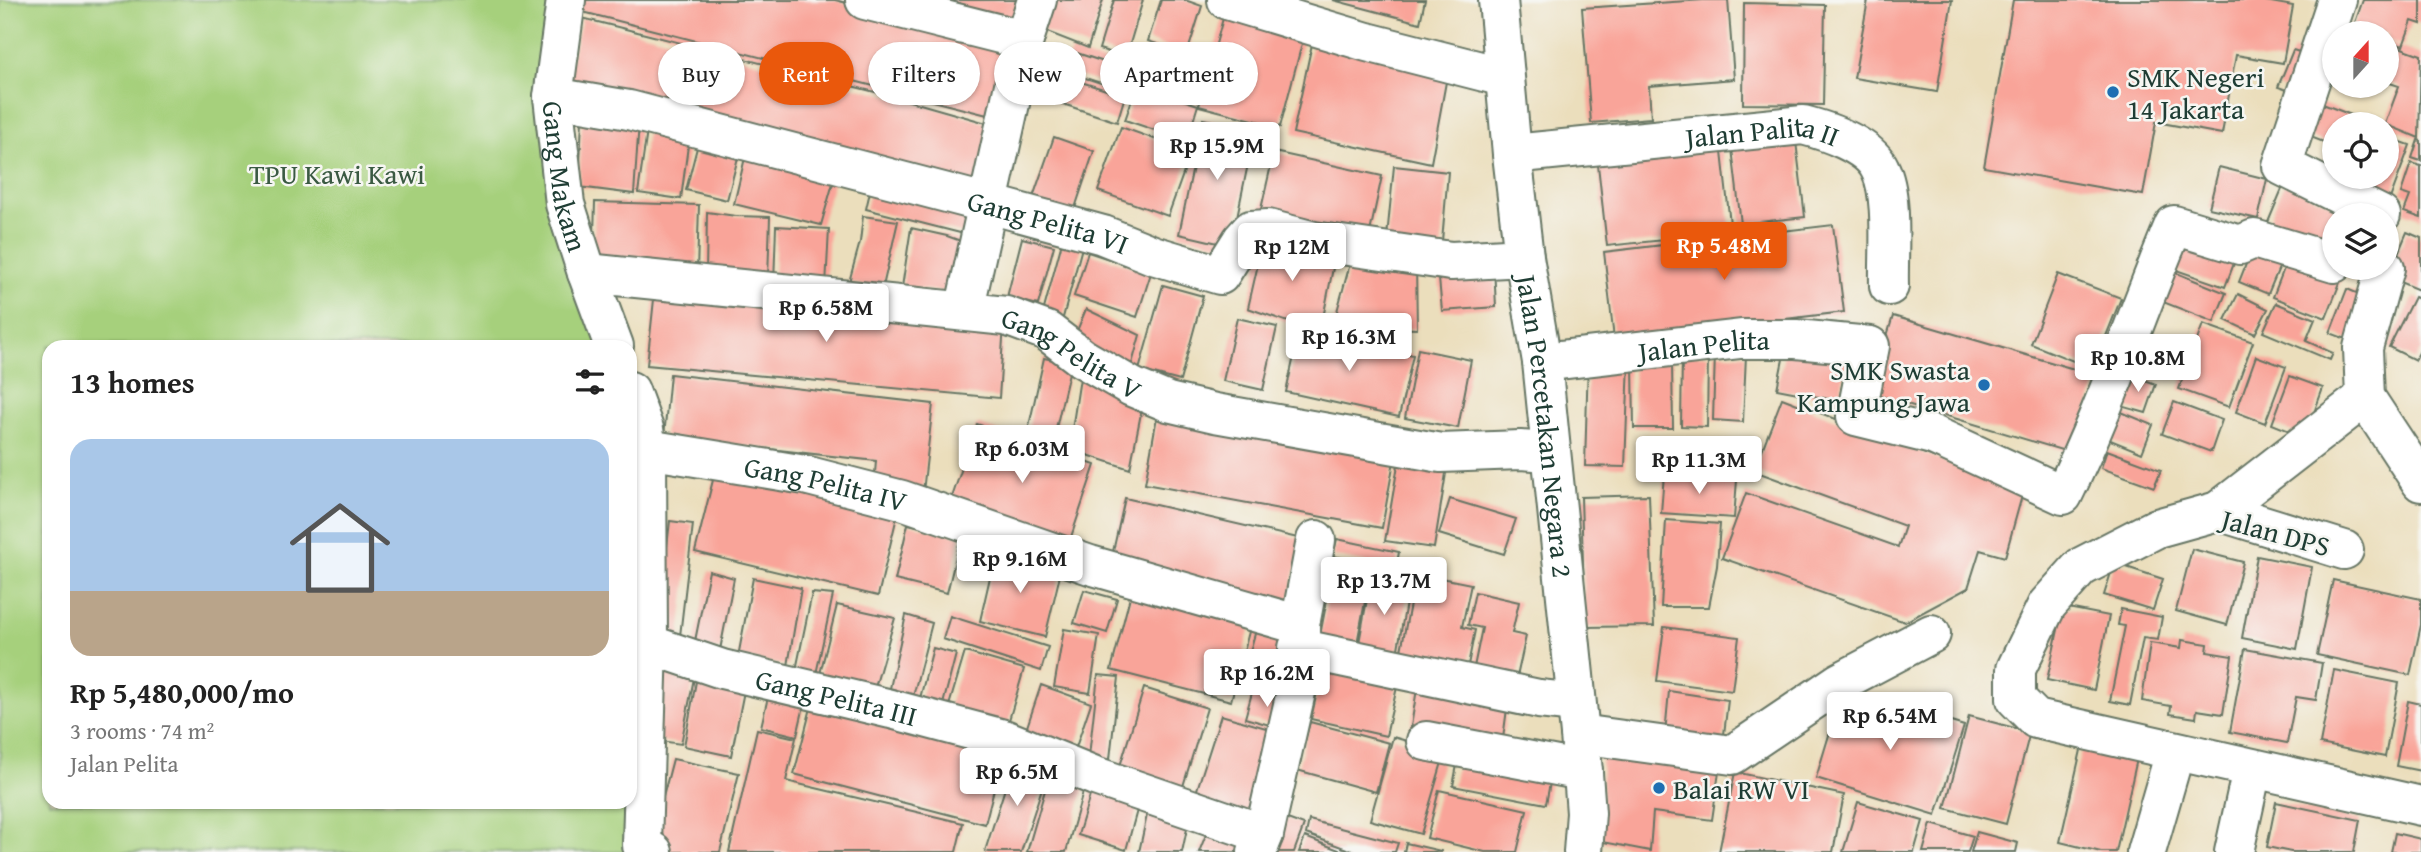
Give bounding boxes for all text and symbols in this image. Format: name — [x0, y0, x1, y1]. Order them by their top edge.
north arrow — [2322, 21, 2399, 98]
map controls — [2322, 21, 2399, 280]
chip: Buy — [658, 42, 745, 105]
chip: Rent — [759, 42, 854, 105]
chip: Filters — [868, 42, 980, 105]
chip: New — [994, 42, 1086, 105]
chip: Apartment — [1100, 42, 1258, 105]
place label: SMK Negeri 14 Jakarta — [2127, 56, 2264, 129]
marker: SMK Negeri 14 Jakarta — [2105, 84, 2121, 100]
street label: Gang Makam — [533, 99, 599, 257]
street label: Jalan Palita II — [1680, 105, 1846, 157]
button: locate — [2322, 112, 2399, 189]
pin: Rp 15.9M — [1145, 122, 1289, 182]
text: Rp 15.9M — [1170, 128, 1264, 161]
park label: TPU Kawi Kawi — [249, 153, 425, 194]
street label: Gang Pelita VI — [963, 179, 1135, 264]
button: layers — [2322, 203, 2399, 280]
pin: Rp 5.48M — [1652, 222, 1796, 282]
pin: Rp 12M — [1235, 224, 1349, 283]
text: Rp 5.48M — [1677, 228, 1771, 261]
text: Rp 12M — [1254, 229, 1330, 262]
street label: Jalan Percetakan Negara 2 — [1506, 268, 1584, 580]
pin: Rp 6.58M — [754, 284, 898, 344]
text: Rp 6.58M — [779, 290, 873, 323]
street label: Gang Pelita V — [996, 296, 1150, 409]
pin: Rp 16.3M — [1277, 314, 1421, 373]
text: Rp 16.3M — [1302, 319, 1396, 352]
street label: Jalan Pelita — [1633, 319, 1771, 372]
pin: Rp 10.8M — [2066, 334, 2210, 394]
text: Rp 10.8M — [2091, 340, 2185, 373]
place label: SMK Swasta Kampung Jawa — [1797, 349, 1971, 422]
text: 13 homes — [70, 360, 195, 404]
icon: filters — [571, 363, 609, 401]
marker: SMK Swasta Kampung Jawa — [1976, 377, 1992, 393]
pin: Rp 6.03M — [950, 426, 1094, 485]
text: Rp 6.03M — [975, 431, 1069, 464]
pin: Rp 11.3M — [1627, 436, 1771, 496]
text: Rp 11.3M — [1652, 442, 1746, 475]
street label: Gang Pelita IV — [741, 445, 912, 521]
icon: home — [277, 485, 403, 611]
street label: Jalan DPS — [2214, 497, 2335, 566]
pin: Rp 9.16M — [948, 536, 1092, 595]
text: Rp 9.16M — [973, 541, 1067, 574]
pin: Rp 13.7M — [1312, 558, 1456, 617]
text: Rp 13.7M — [1337, 563, 1431, 596]
pin: Rp 16.2M — [1195, 650, 1339, 709]
text: Rp 16.2M — [1220, 655, 1314, 688]
street label: Gang Pelita III — [752, 657, 922, 736]
text: Rp 5,480,000/mo — [70, 670, 294, 714]
pin: Rp 6.54M — [1818, 692, 1962, 752]
text: Rp 6.54M — [1843, 698, 1937, 731]
text: 3 rooms · 74 m² — [70, 714, 214, 747]
text: Jalan Pelita — [70, 747, 179, 780]
pin: Rp 6.5M — [952, 748, 1082, 808]
text: Rp 6.5M — [976, 754, 1058, 787]
place label: Balai RW VI — [1673, 768, 1809, 809]
marker: Balai RW VI — [1651, 780, 1667, 796]

